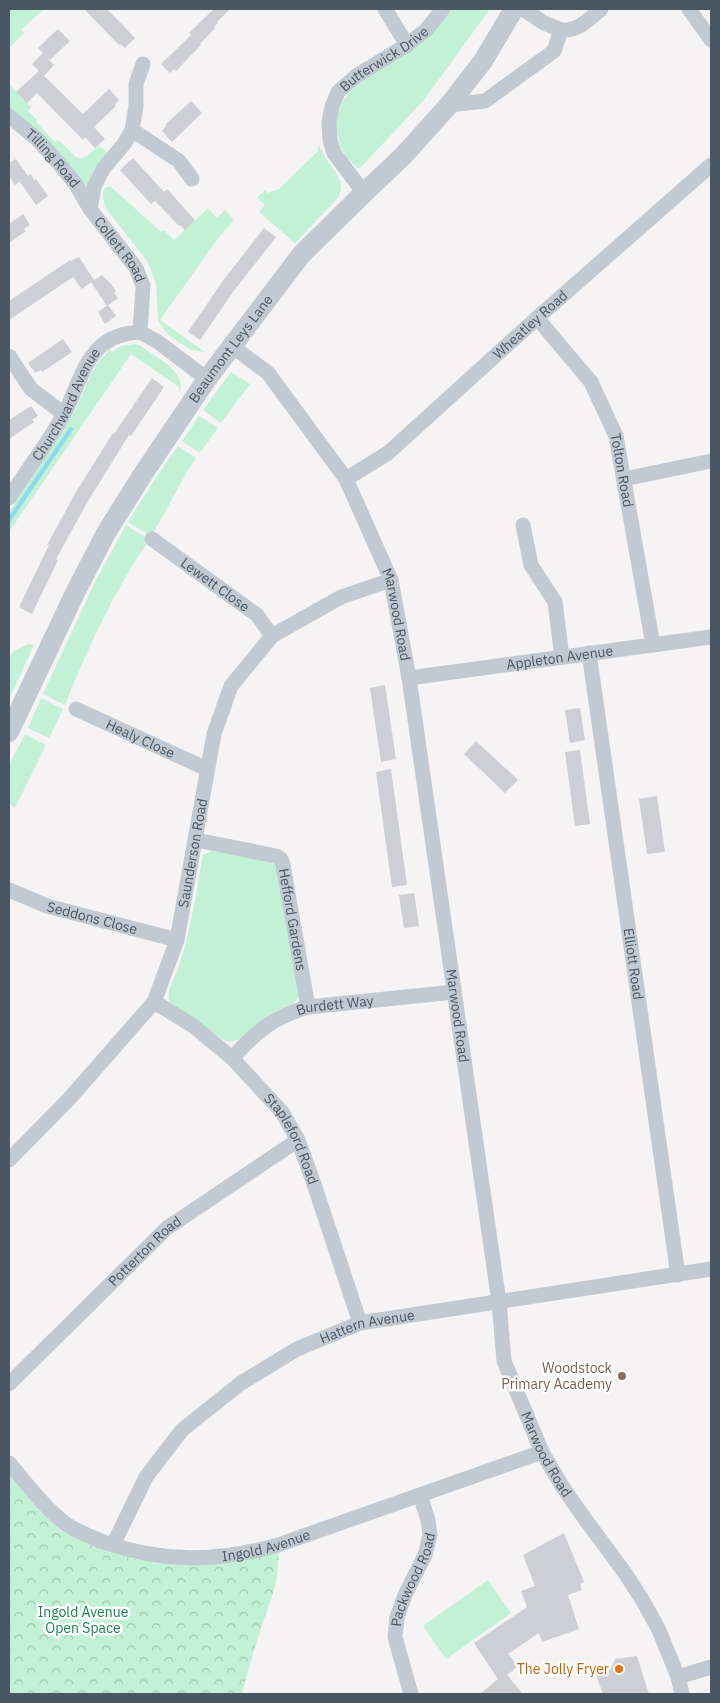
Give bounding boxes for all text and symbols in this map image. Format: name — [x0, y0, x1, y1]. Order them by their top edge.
street label: Butterwick Drive — [336, 22, 433, 96]
street label: Tilling Road — [22, 124, 84, 191]
street label: Collett Road — [90, 213, 150, 285]
street label: Wheatley Road — [489, 286, 571, 363]
street label: Beaumont Leys Lane — [185, 291, 277, 406]
street label: Churchward Avenue — [28, 344, 104, 464]
street label: Tolton Road — [607, 432, 637, 509]
street label: Lewett Close — [177, 554, 253, 616]
street label: Marwood Road — [378, 565, 415, 662]
street label: Appleton Avenue — [505, 641, 614, 674]
street label: Healy Close — [103, 715, 178, 762]
street label: Saunderson Road — [174, 797, 211, 909]
street label: Hefford Gardens — [275, 867, 310, 972]
street label: Seddons Close — [45, 897, 140, 938]
street label: Elliott Road — [619, 927, 648, 1001]
street label: Marwood Road — [442, 968, 473, 1064]
street label: Burdett Way — [294, 991, 375, 1019]
street label: Stapleford Road — [260, 1089, 322, 1187]
street label: Potterton Road — [104, 1212, 185, 1290]
street label: Hattern Avenue — [317, 1306, 416, 1348]
place label: Woodstock Primary Academy — [501, 1359, 613, 1393]
marker: Woodstock Primary Academy — [616, 1370, 628, 1382]
street label: Marwood Road — [517, 1409, 576, 1501]
street label: Ingold Avenue — [221, 1525, 313, 1565]
street label: Packwood Road — [387, 1531, 439, 1627]
park label: Ingold Avenue Open Space — [38, 1603, 129, 1637]
place label: The Jolly Fryer — [517, 1660, 609, 1678]
marker: The Jolly Fryer — [613, 1663, 625, 1675]

